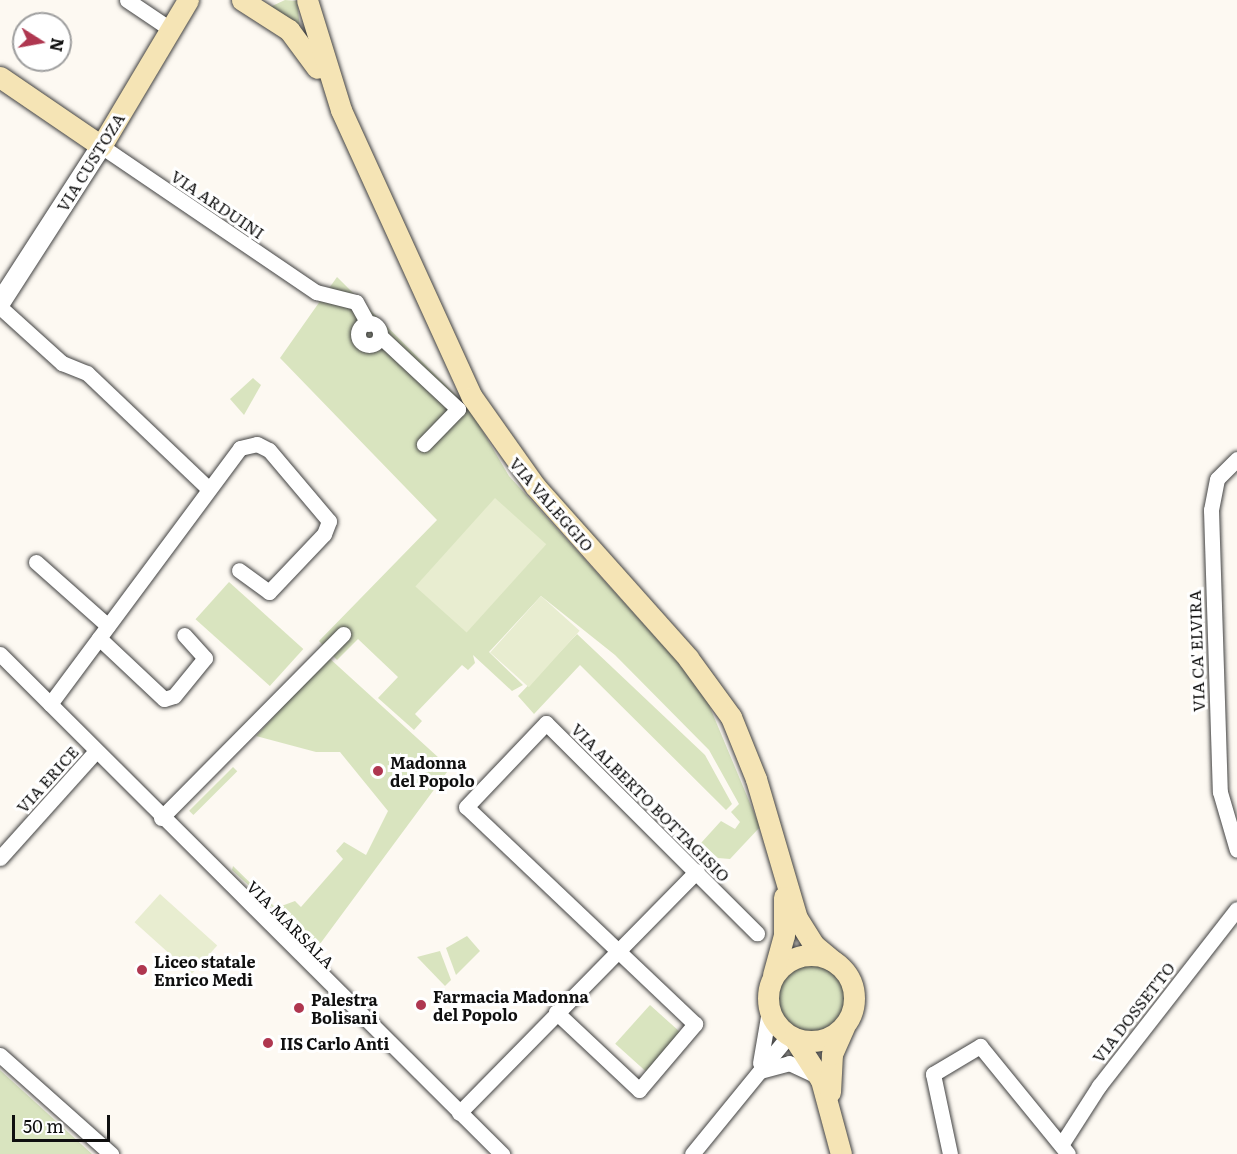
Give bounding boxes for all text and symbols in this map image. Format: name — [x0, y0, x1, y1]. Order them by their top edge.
north arrow — [12, 12, 72, 72]
text: N — [45, 36, 71, 54]
street label: VIA CUSTOZA — [52, 109, 128, 215]
street label: VIA ARDUINI — [168, 166, 268, 242]
street label: VIA VALEGGIO — [506, 453, 598, 555]
street label: VIA CA' ELVIRA — [1184, 590, 1208, 712]
street label: VIA ALBERTO BOTTAGISIO — [568, 719, 734, 885]
street label: VIA ERICE — [12, 742, 82, 816]
place label: Madonna del Popolo — [390, 752, 475, 790]
marker: Madonna del Popolo — [371, 764, 385, 778]
street label: VIA MARSALA — [243, 876, 339, 972]
place label: Liceo statale Enrico Medi — [154, 951, 256, 989]
street label: VIA DOSSETTO — [1088, 958, 1178, 1066]
marker: Liceo statale Enrico Medi — [135, 963, 149, 977]
place label: Farmacia Madonna del Popolo — [433, 986, 589, 1024]
place label: Palestra Bolisani — [311, 989, 378, 1027]
marker: Farmacia Madonna del Popolo — [414, 998, 428, 1012]
marker: Palestra Bolisani — [292, 1001, 306, 1015]
place label: IIS Carlo Anti — [280, 1033, 389, 1053]
marker: IIS Carlo Anti — [261, 1036, 275, 1050]
scale bar — [15, 1103, 112, 1141]
text: 50 m — [23, 1112, 64, 1139]

